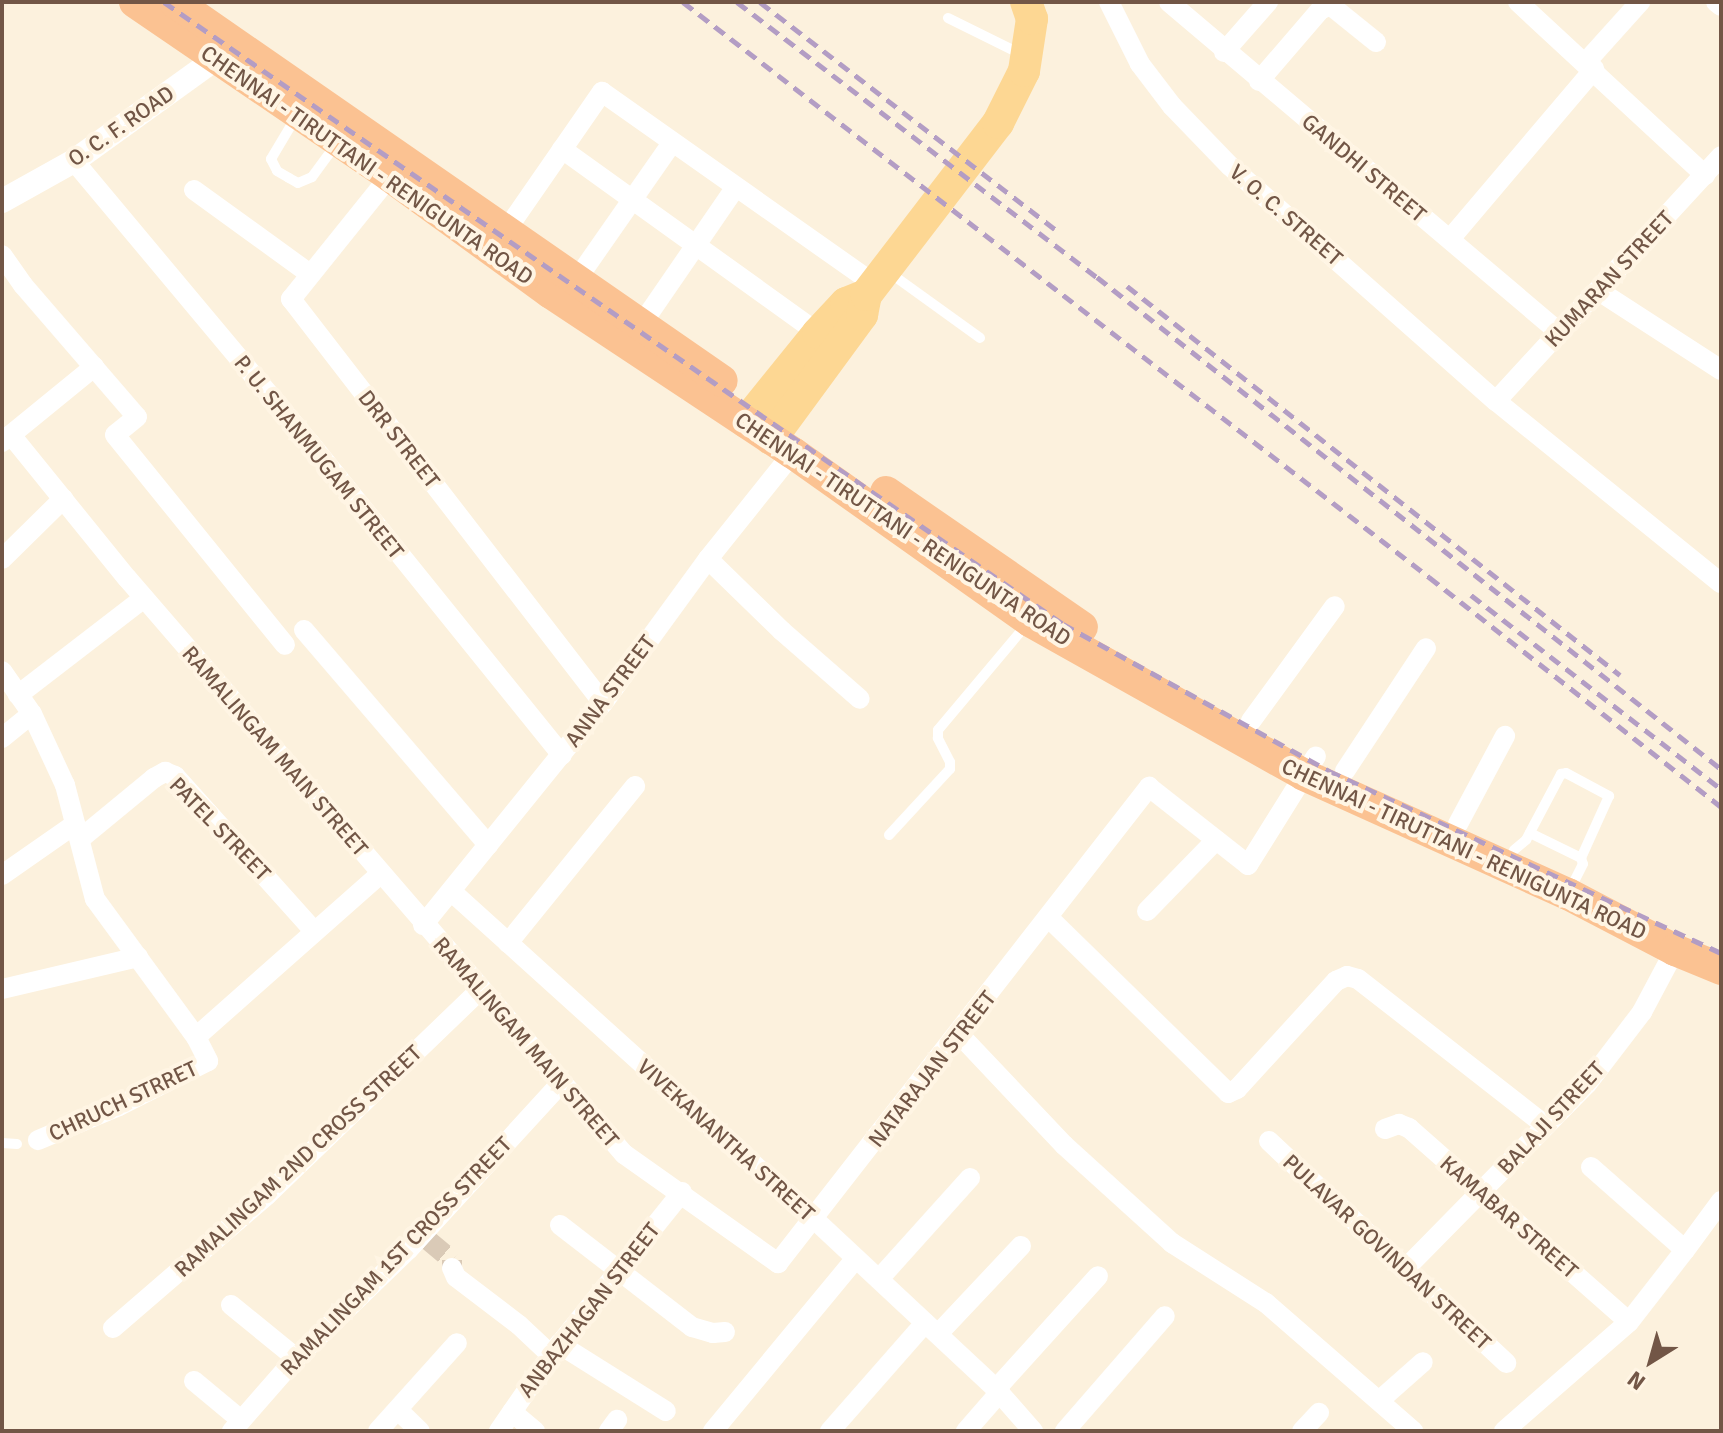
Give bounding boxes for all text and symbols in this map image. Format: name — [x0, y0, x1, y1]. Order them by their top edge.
street label: CHENNAI - TIRUTTANI - RENIGUNTA ROAD — [196, 40, 538, 290]
street label: O. C. F. ROAD — [63, 80, 179, 172]
street label: GANDHI STREET — [1296, 108, 1432, 228]
street label: V. O. C. STREET — [1224, 159, 1348, 271]
street label: KUMARAN STREET — [1539, 205, 1679, 353]
street label: P. U. SHANMUGAM STREET — [229, 350, 409, 564]
street label: DRR STREET — [353, 385, 445, 493]
street label: CHENNAI - TIRUTTANI - RENIGUNTA ROAD — [730, 406, 1076, 652]
street label: ANNA STREET — [559, 630, 661, 752]
street label: RAMALINGAM MAIN STREET — [177, 641, 373, 861]
street label: CHENNAI - TIRUTTANI - RENIGUNTA ROAD — [1277, 753, 1651, 945]
street label: PATEL STREET — [164, 772, 276, 886]
street label: RAMALINGAM MAIN STREET — [428, 932, 624, 1152]
street label: NATARAJAN STREET — [863, 986, 1001, 1152]
street label: RAMALINGAM 2ND CROSS STREET — [169, 1040, 427, 1282]
street label: VIVEKANANTHA STREET — [632, 1053, 820, 1227]
street label: CHRUCH STRRET — [45, 1055, 201, 1147]
street label: BALAJI STREET — [1492, 1056, 1610, 1180]
street label: RAMALINGAM 1ST CROSS STREET — [275, 1131, 517, 1381]
street label: PULAVAR GOVINDAN STREET — [1278, 1149, 1496, 1355]
street label: KAMABAR STREET — [1435, 1150, 1583, 1284]
street label: ANBAZHAGAN STREET — [513, 1217, 665, 1403]
north arrow — [1611, 1321, 1691, 1401]
text: N — [1622, 1365, 1650, 1396]

